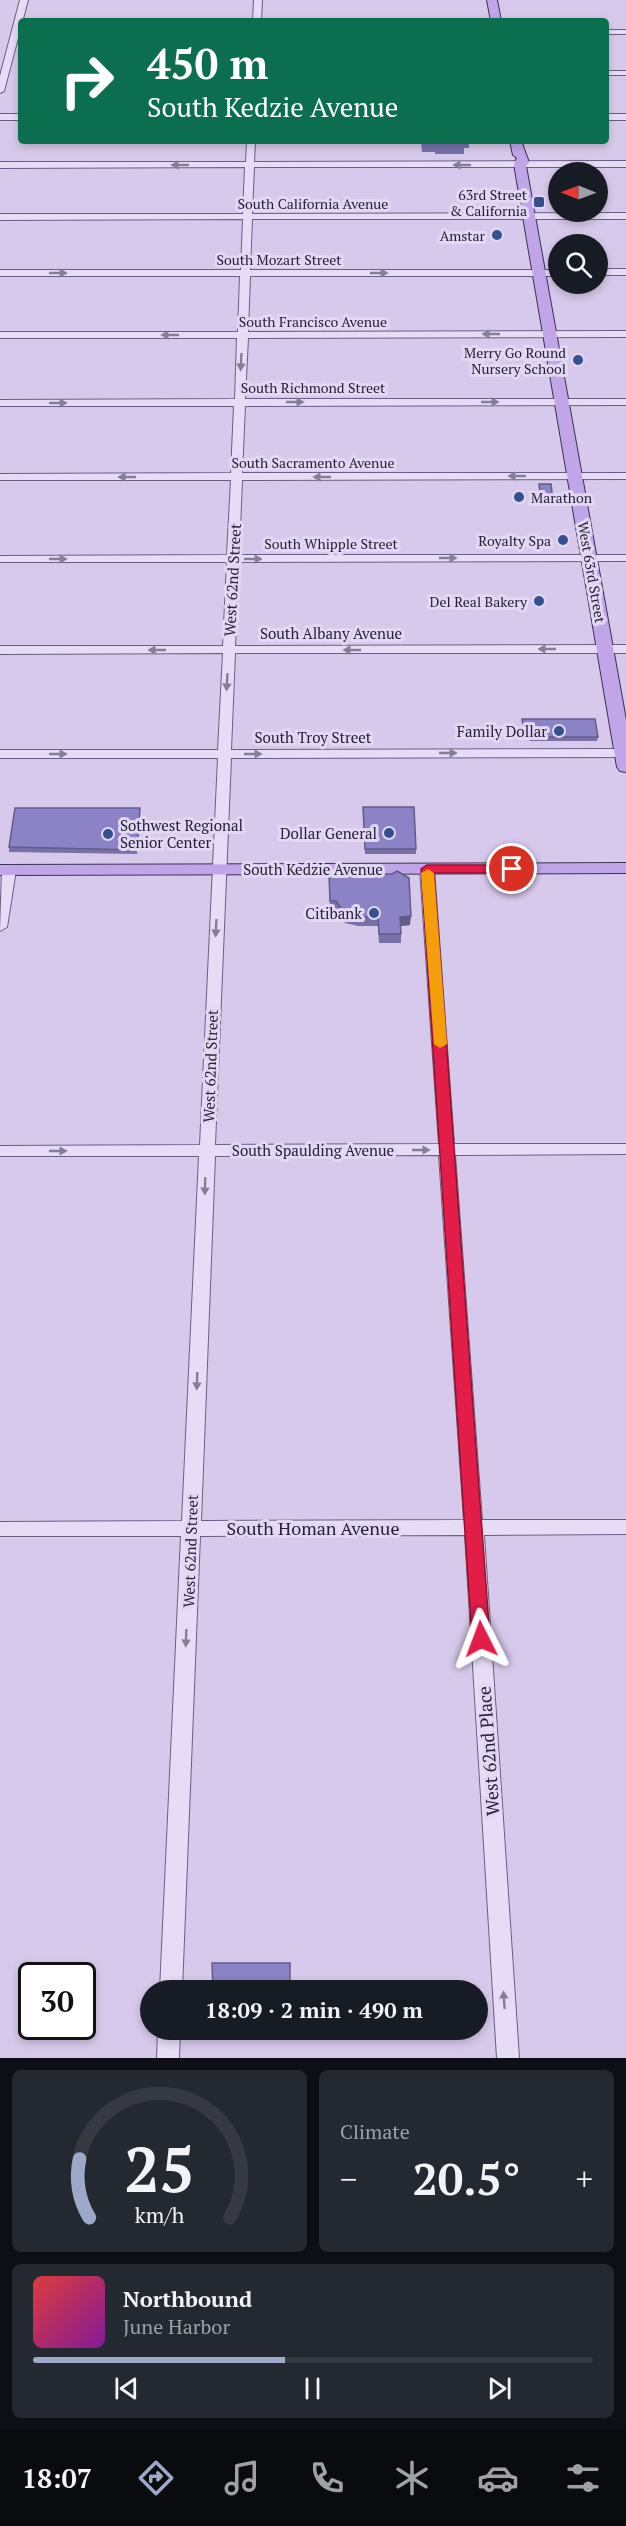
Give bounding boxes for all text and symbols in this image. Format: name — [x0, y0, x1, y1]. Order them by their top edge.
text: 450 m — [147, 35, 268, 91]
icon: right — [48, 42, 126, 120]
text: South Kedzie Avenue — [147, 89, 398, 125]
one-way arrow — [171, 160, 190, 170]
one-way arrow — [452, 160, 471, 170]
north arrow — [548, 162, 608, 222]
map controls — [548, 162, 608, 294]
place label: 63rd Street & California — [450, 185, 528, 220]
street label: South California Avenue — [238, 194, 388, 213]
marker: 63rd Street & California — [532, 195, 546, 209]
place label: Amstar — [440, 226, 486, 245]
marker: Amstar — [490, 228, 504, 242]
button: search — [548, 234, 608, 294]
street label: South Mozart Street — [216, 250, 342, 269]
one-way arrow — [49, 268, 68, 278]
one-way arrow — [370, 268, 389, 278]
street label: South Francisco Avenue — [239, 312, 387, 331]
one-way arrow — [482, 329, 501, 339]
one-way arrow — [161, 330, 180, 340]
place label: Merry Go Round Nursery School — [464, 343, 566, 378]
one-way arrow — [237, 352, 246, 371]
marker: Merry Go Round Nursery School — [571, 353, 585, 367]
street label: South Richmond Street — [241, 378, 386, 397]
one-way arrow — [286, 397, 305, 407]
one-way arrow — [481, 397, 500, 407]
one-way arrow — [49, 398, 68, 408]
street label: South Sacramento Avenue — [232, 453, 395, 472]
one-way arrow — [507, 471, 526, 481]
one-way arrow — [117, 472, 136, 482]
one-way arrow — [312, 472, 331, 482]
place label: Marathon — [531, 488, 593, 507]
marker: Marathon — [512, 490, 526, 504]
street label: West 63rd Street — [574, 520, 610, 625]
street label: West 62nd Street — [219, 523, 245, 637]
place label: Royalty Spa — [478, 531, 551, 550]
marker: Royalty Spa — [556, 533, 570, 547]
street label: South Whipple Street — [264, 534, 399, 553]
one-way arrow — [439, 553, 458, 563]
one-way arrow — [49, 554, 68, 564]
one-way arrow — [244, 554, 263, 564]
place label: Del Real Bakery — [430, 592, 528, 611]
marker: Del Real Bakery — [532, 594, 546, 608]
street label: South Albany Avenue — [260, 623, 402, 643]
one-way arrow — [537, 644, 556, 654]
one-way arrow — [147, 645, 166, 655]
one-way arrow — [342, 645, 361, 655]
one-way arrow — [222, 673, 231, 692]
place label: Family Dollar — [457, 721, 547, 741]
marker: Family Dollar — [552, 724, 566, 738]
street label: South Troy Street — [255, 727, 372, 747]
one-way arrow — [439, 748, 458, 758]
one-way arrow — [49, 749, 68, 759]
one-way arrow — [244, 749, 263, 759]
place label: Sothwest Regional Senior Center — [120, 815, 243, 852]
place label: Dollar General — [280, 823, 377, 843]
marker: Dollar General — [382, 826, 396, 840]
marker: Sothwest Regional Senior Center — [101, 827, 115, 841]
pin — [486, 843, 537, 894]
icon: arrive — [495, 852, 528, 885]
street label: South Kedzie Avenue — [243, 859, 383, 879]
place label: Citibank — [305, 903, 362, 923]
marker: Citibank — [367, 906, 381, 920]
one-way arrow — [211, 919, 220, 938]
street label: West 62nd Street — [198, 1009, 222, 1123]
street label: South Spaulding Avenue — [232, 1140, 394, 1160]
one-way arrow — [412, 1145, 431, 1155]
one-way arrow — [49, 1146, 68, 1156]
one-way arrow — [200, 1176, 210, 1195]
one-way arrow — [192, 1371, 201, 1390]
street label: West 62nd Street — [178, 1494, 202, 1608]
street label: South Homan Avenue — [227, 1516, 399, 1540]
position arrow — [449, 1607, 513, 1671]
one-way arrow — [181, 1629, 190, 1648]
street label: West 62nd Place — [471, 1685, 505, 1817]
speed limit sign: 30 — [18, 1962, 96, 2040]
one-way arrow — [499, 1990, 509, 2009]
text: 18:09 · 2 min · 490 m — [205, 1995, 423, 2024]
text: Climate — [340, 2118, 410, 2145]
text: 25 — [124, 2127, 195, 2210]
text: 20.5° — [412, 2148, 521, 2208]
text: − — [340, 2157, 358, 2200]
text: + — [575, 2157, 593, 2200]
text: km/h — [135, 2201, 185, 2229]
text: Northbound — [123, 2284, 252, 2313]
text: June Harbor — [123, 2313, 230, 2340]
icon: previous — [110, 2372, 143, 2405]
icon: pause — [296, 2372, 329, 2405]
icon: next — [483, 2372, 516, 2405]
icon: directions — [135, 2457, 177, 2499]
icon: music — [221, 2457, 263, 2499]
icon: phone — [306, 2457, 348, 2499]
icon: climate — [391, 2457, 433, 2499]
icon: car — [477, 2457, 519, 2499]
icon: filters — [562, 2457, 604, 2499]
text: 18:07 — [22, 2460, 92, 2496]

